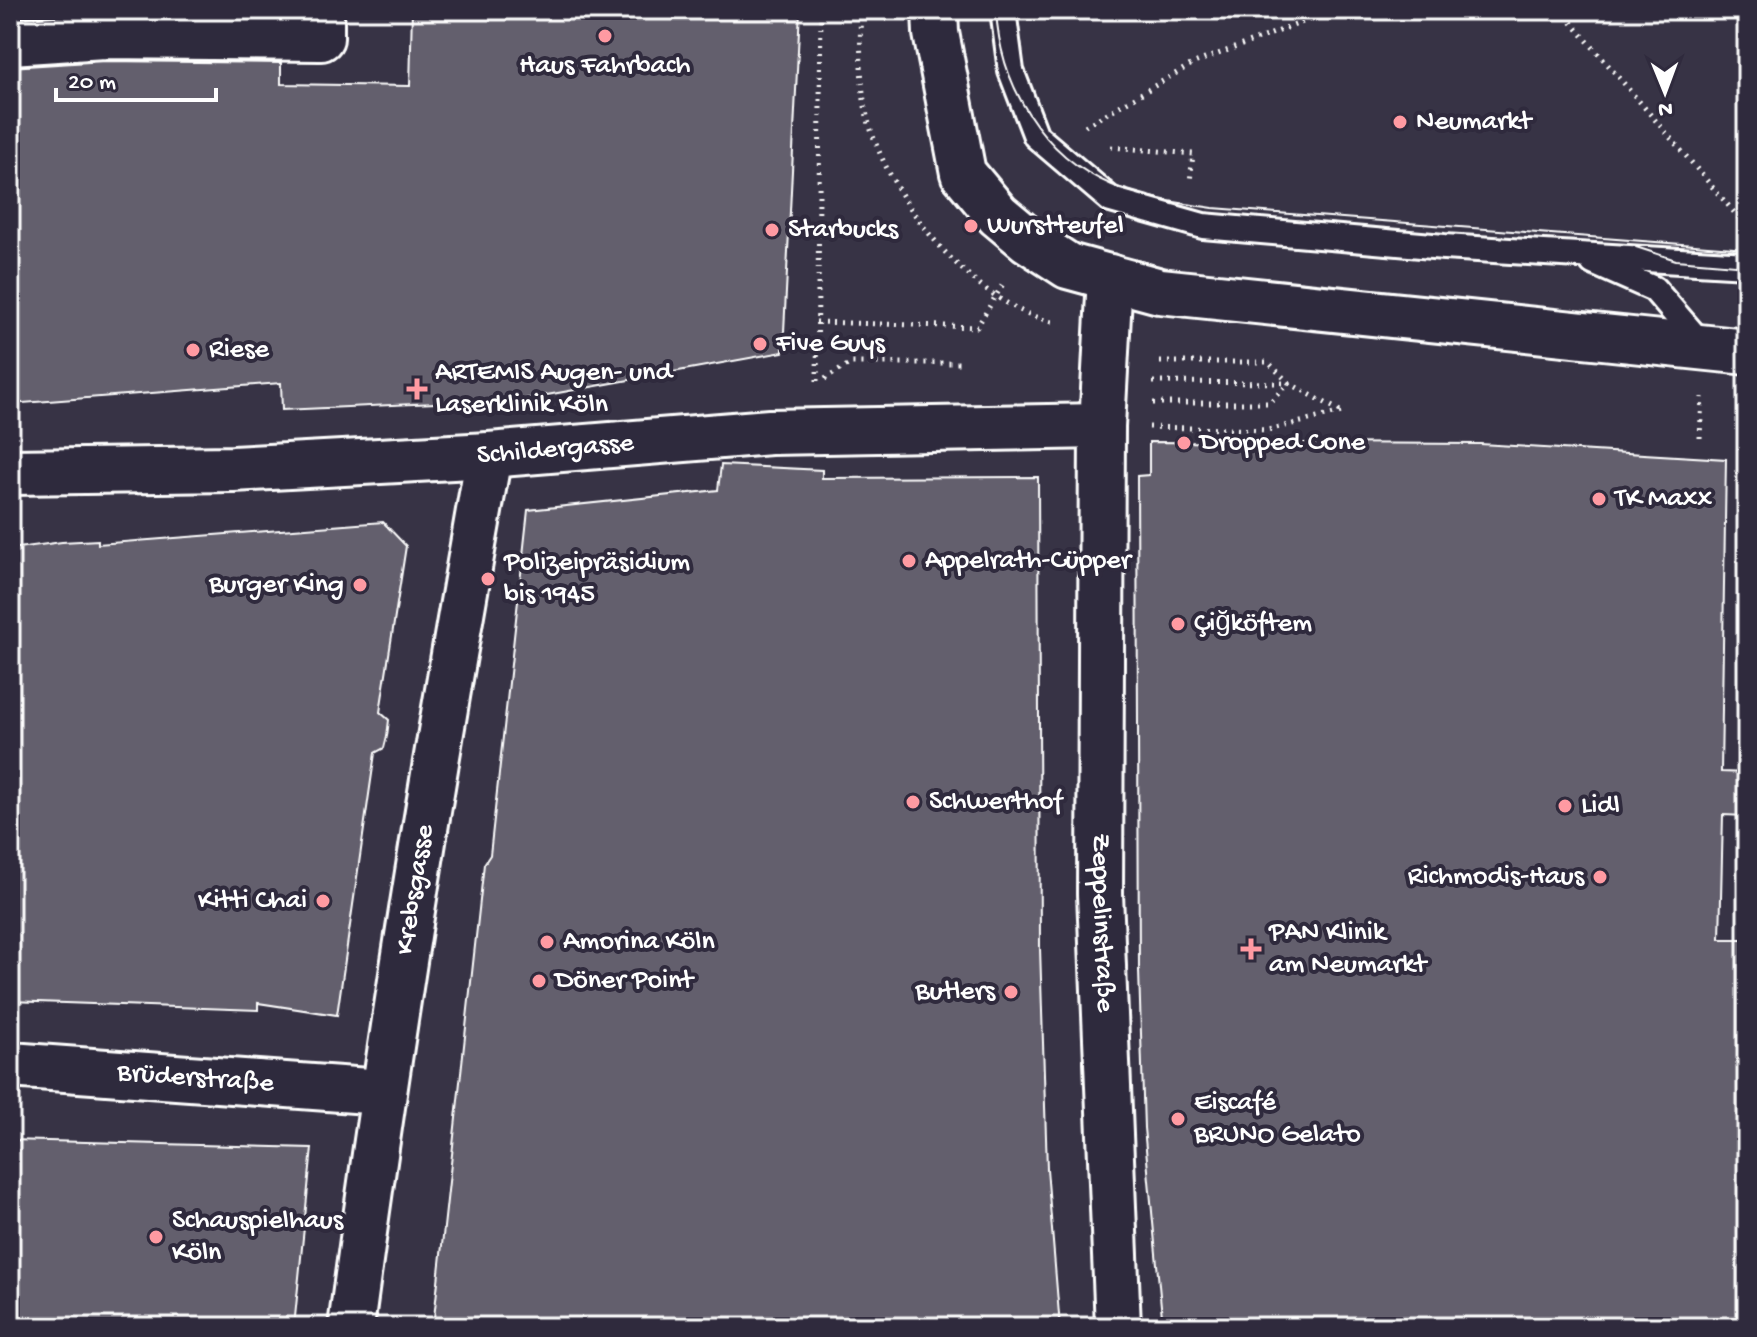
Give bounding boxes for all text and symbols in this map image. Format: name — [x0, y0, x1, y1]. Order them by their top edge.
marker: Haus Fahrbach — [596, 27, 614, 45]
place label: Haus Fahrbach — [519, 50, 691, 83]
scale bar — [56, 52, 216, 102]
north arrow — [1625, 52, 1705, 132]
text: 20 m — [68, 69, 116, 98]
text: N — [1658, 95, 1673, 121]
place label: Neumarkt — [1416, 106, 1534, 139]
marker: Neumarkt — [1391, 113, 1409, 131]
place label: Wurstteufel — [987, 210, 1124, 243]
place label: Starbucks — [788, 214, 899, 247]
marker: Wurstteufel — [962, 217, 980, 235]
marker: Starbucks — [763, 221, 781, 239]
place label: Five Guys — [775, 328, 885, 361]
place label: Riese — [209, 334, 270, 367]
marker: Five Guys — [751, 335, 769, 353]
marker: Riese — [184, 341, 202, 359]
place label: ARTEMIS Augen- und Laserklinik Köln — [435, 357, 674, 422]
marker: ARTEMIS Augen- und Laserklinik Köln — [406, 378, 428, 400]
street label: Schildergasse — [476, 427, 636, 472]
place label: Dropped Cone — [1198, 427, 1366, 460]
marker: Dropped Cone — [1175, 434, 1193, 452]
place label: TK Maxx — [1613, 483, 1713, 516]
marker: TK Maxx — [1590, 490, 1608, 508]
place label: Appelrath-Cüpper — [925, 545, 1133, 578]
place label: Polizeipräsidium bis 1945 — [503, 547, 690, 612]
marker: Appelrath-Cüpper — [900, 552, 918, 570]
place label: Burger King — [208, 569, 344, 602]
marker: Polizeipräsidium bis 1945 — [479, 570, 497, 588]
marker: Burger King — [351, 576, 369, 594]
place label: Çiğköftem — [1194, 608, 1312, 641]
marker: Çiğköftem — [1169, 615, 1187, 633]
place label: Schwerthof — [929, 786, 1065, 819]
place label: Lidl — [1581, 790, 1620, 823]
marker: Schwerthof — [904, 793, 922, 811]
marker: Lidl — [1556, 797, 1574, 815]
street label: Krebsgasse — [389, 822, 442, 957]
street label: Zeppelinstraße — [1083, 833, 1121, 1013]
place label: Richmodis-Haus — [1408, 861, 1585, 894]
marker: Richmodis-Haus — [1591, 868, 1609, 886]
place label: Kitti Chai — [198, 885, 307, 918]
marker: Kitti Chai — [314, 892, 332, 910]
place label: PAN Klinik am Neumarkt — [1268, 917, 1429, 982]
place label: Amorina Köln — [563, 926, 716, 959]
marker: Amorina Köln — [538, 933, 556, 951]
marker: PAN Klinik am Neumarkt — [1240, 938, 1262, 960]
place label: Döner Point — [553, 965, 695, 998]
marker: Döner Point — [530, 972, 548, 990]
place label: Butlers — [914, 976, 996, 1009]
marker: Butlers — [1002, 983, 1020, 1001]
street label: Brüderstraße — [115, 1056, 275, 1101]
place label: Eiscafé BRUNO Gelato — [1193, 1087, 1361, 1152]
marker: Eiscafé BRUNO Gelato — [1169, 1110, 1187, 1128]
place label: Schauspielhaus Köln — [172, 1205, 344, 1270]
marker: Schauspielhaus Köln — [147, 1228, 165, 1246]

